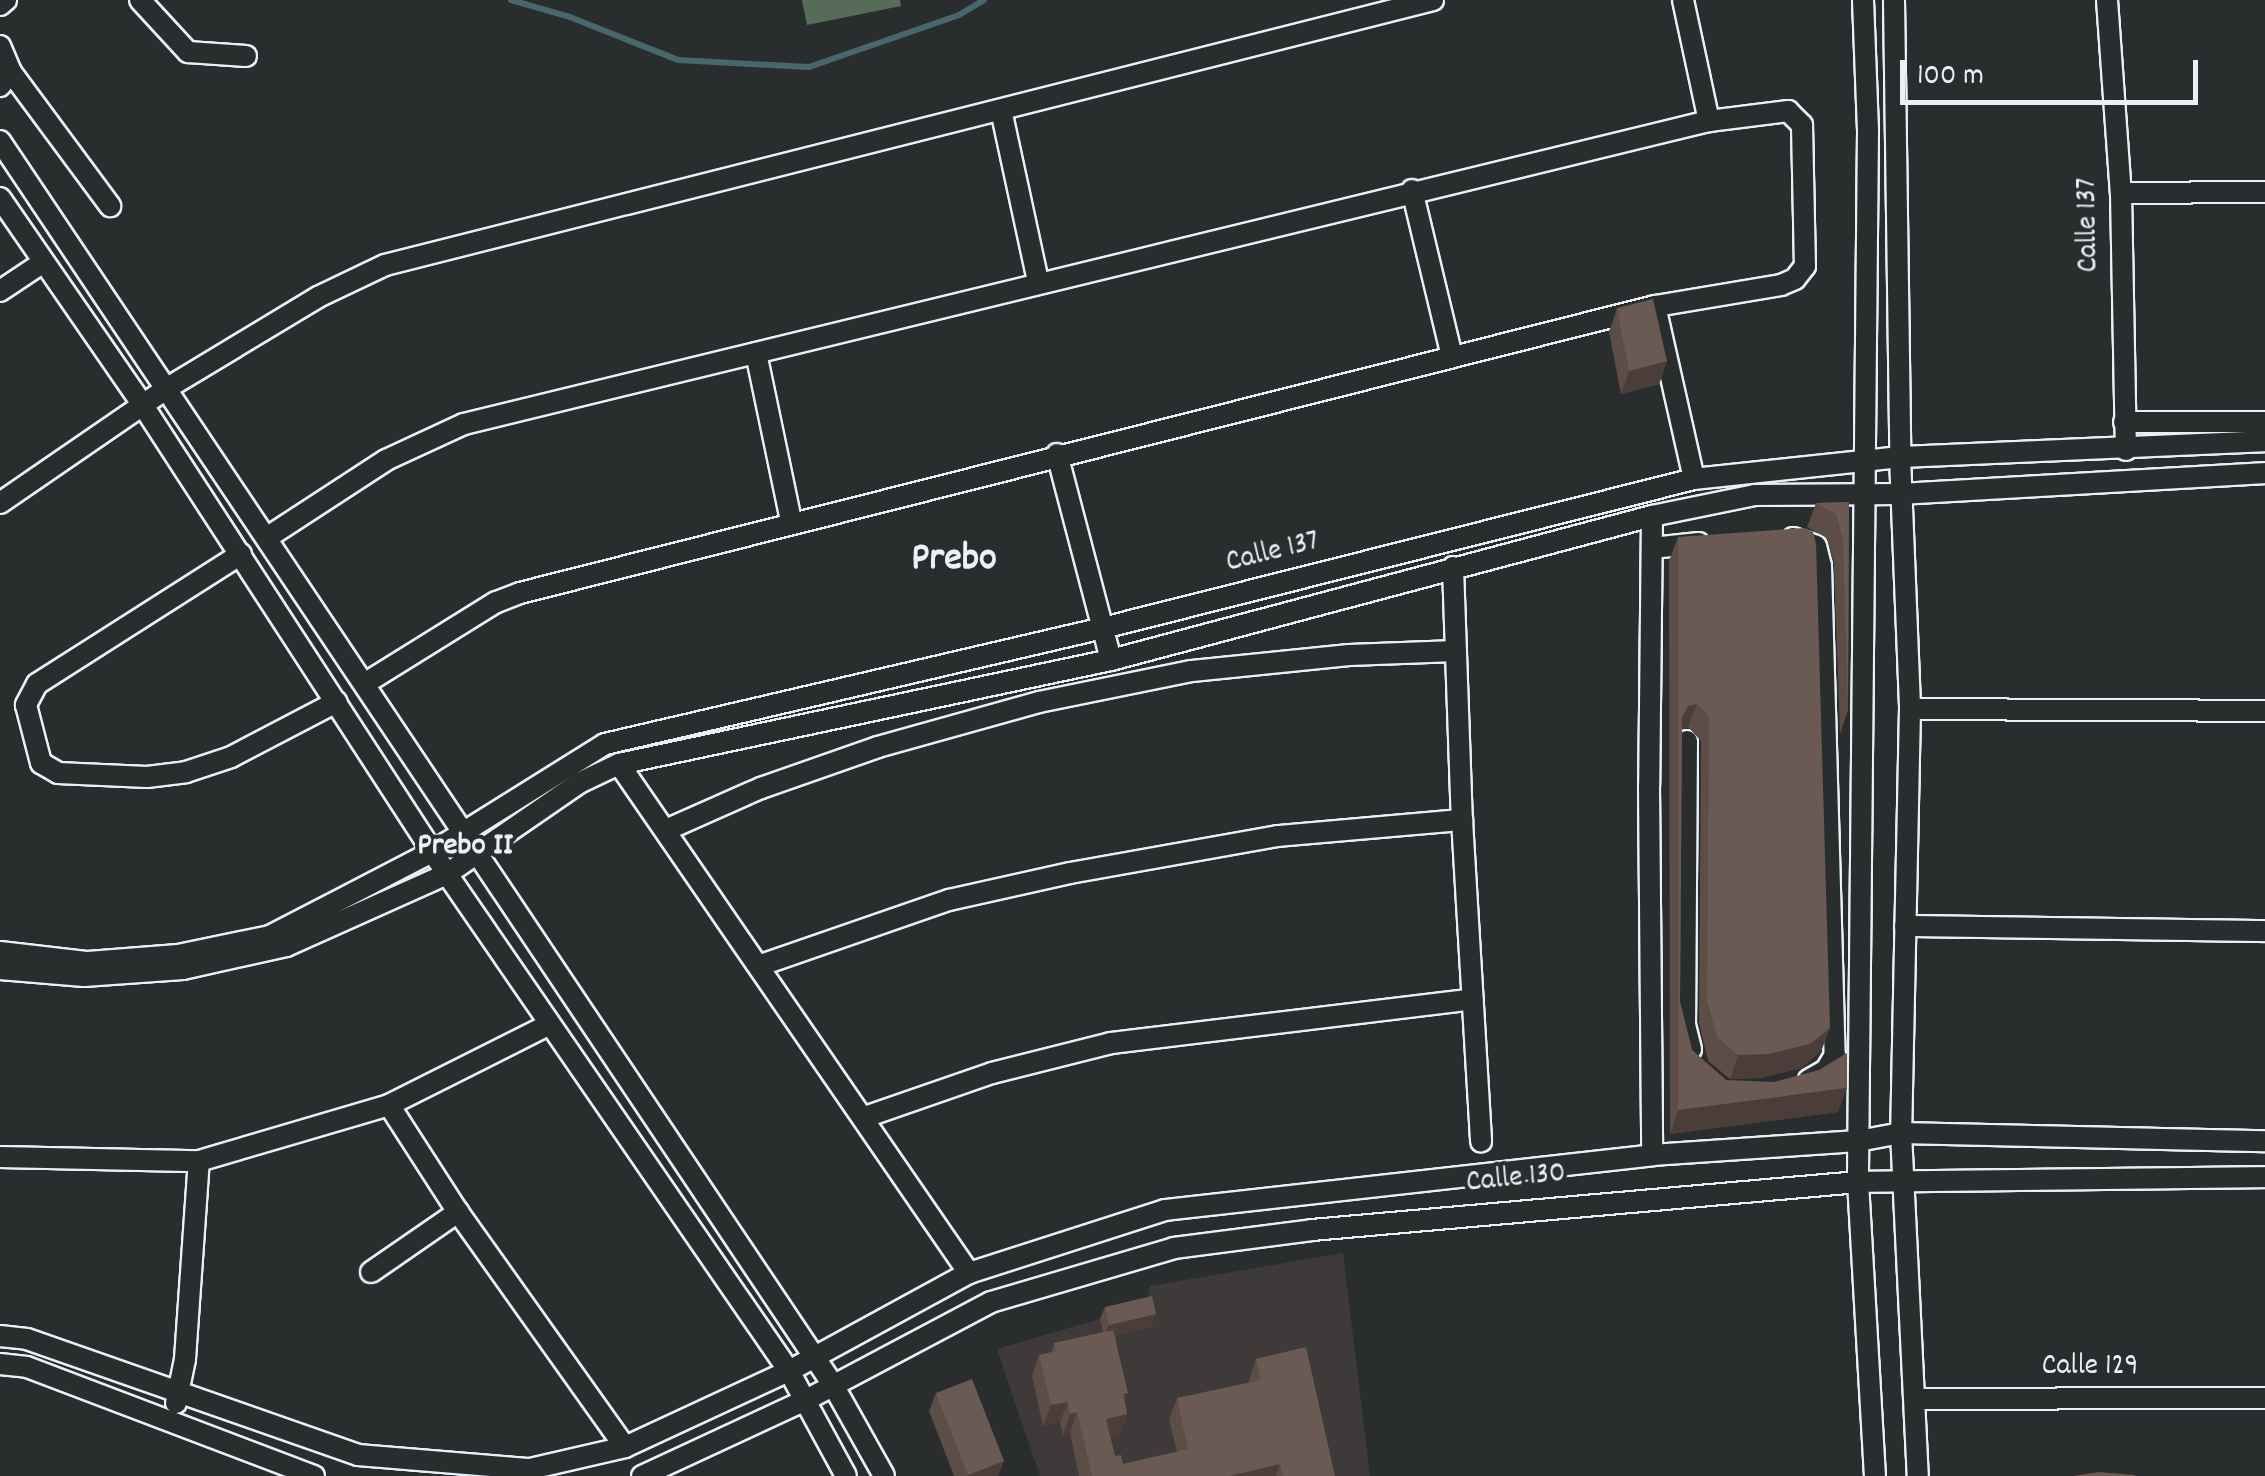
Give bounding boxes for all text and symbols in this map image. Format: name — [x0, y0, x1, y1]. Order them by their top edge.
scale bar — [1905, 40, 2202, 102]
text: 100 m — [1917, 56, 1984, 99]
street label: Calle 137 — [2071, 177, 2109, 273]
street label: Calle 137 — [1223, 525, 1323, 583]
district label: Prebo — [911, 537, 997, 585]
district label: Prebo II — [417, 828, 513, 866]
street label: Calle 130 — [1465, 1157, 1567, 1203]
street label: Calle 129 — [2042, 1350, 2138, 1386]

